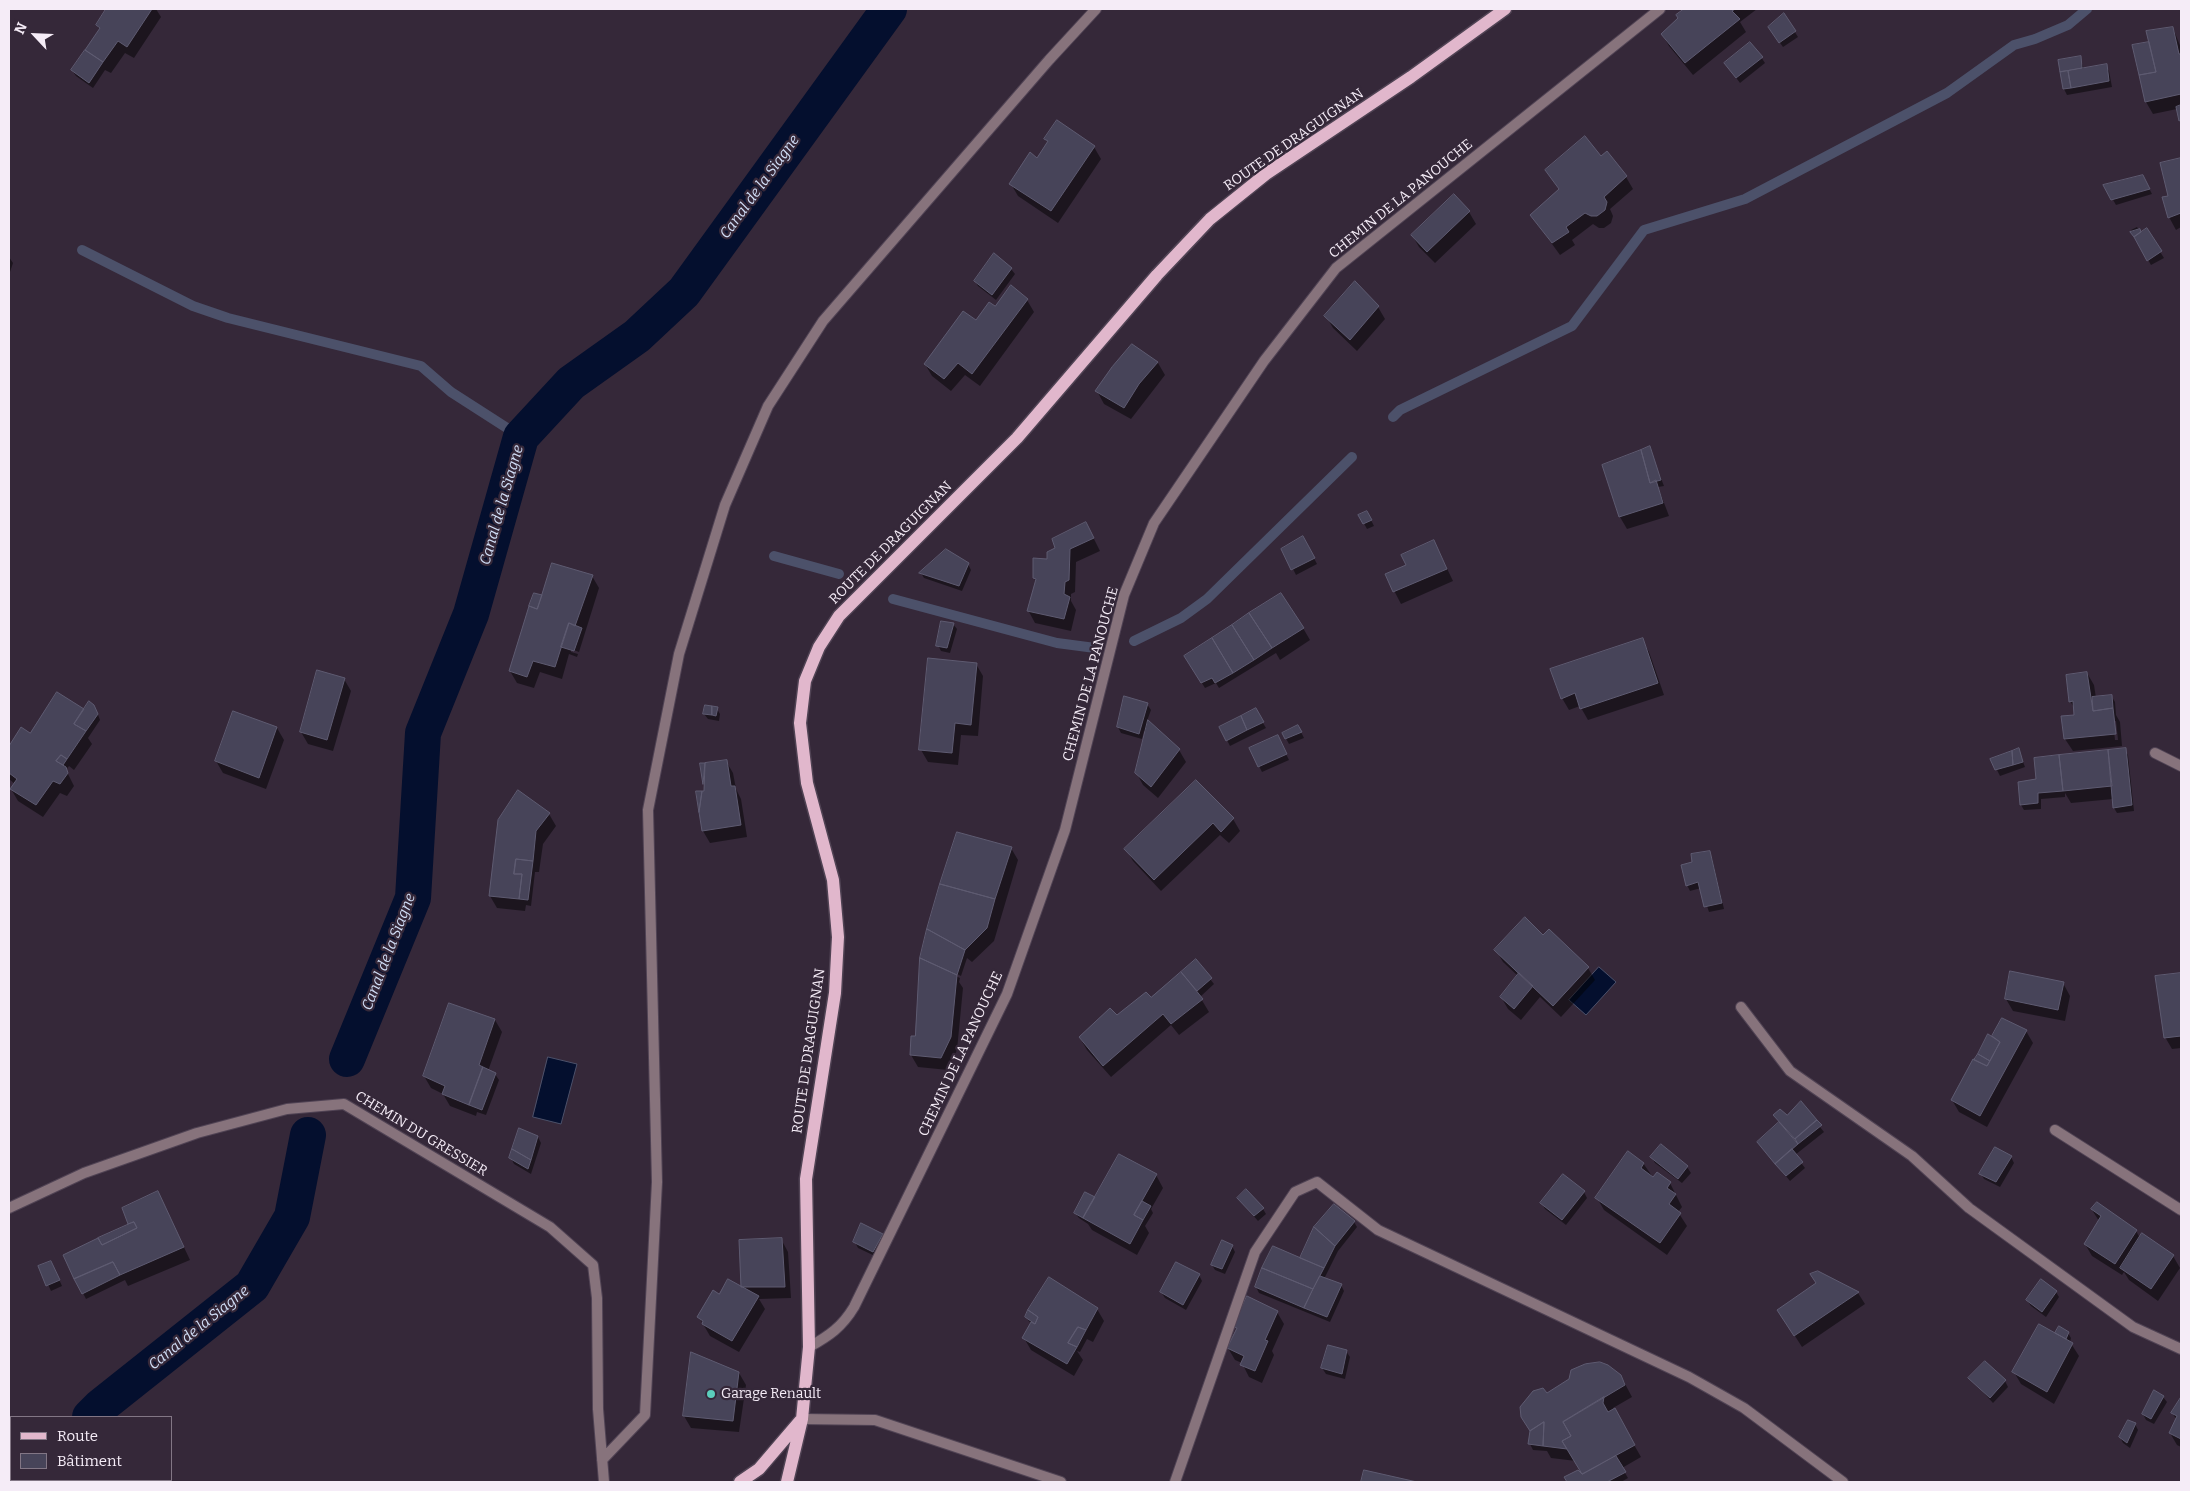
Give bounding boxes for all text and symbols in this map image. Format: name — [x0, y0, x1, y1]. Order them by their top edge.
north arrow — [10, 10, 60, 60]
text: N — [11, 20, 31, 37]
street label: ROUTE DE DRAGUIGNAN — [1221, 85, 1367, 195]
water label: Canal de la Siagne — [716, 132, 804, 242]
street label: CHEMIN DE LA PANOUCHE — [1326, 136, 1476, 262]
water label: Canal de la Siagne — [476, 443, 528, 567]
street label: ROUTE DE DRAGUIGNAN — [826, 478, 956, 608]
street label: CHEMIN DE LA PANOUCHE — [1060, 585, 1122, 763]
water label: Canal de la Siagne — [358, 891, 420, 1013]
street label: ROUTE DE DRAGUIGNAN — [789, 967, 829, 1135]
street label: CHEMIN DE LA PANOUCHE — [915, 969, 1007, 1139]
street label: CHEMIN DU GRESSIER — [352, 1088, 490, 1180]
water label: Canal de la Siagne — [145, 1282, 253, 1374]
place label: Garage Renault — [721, 1386, 821, 1402]
marker: Garage Renault — [705, 1388, 717, 1400]
legend — [10, 1416, 172, 1481]
text: Route — [57, 1427, 98, 1445]
text: Bâtiment — [57, 1452, 122, 1470]

